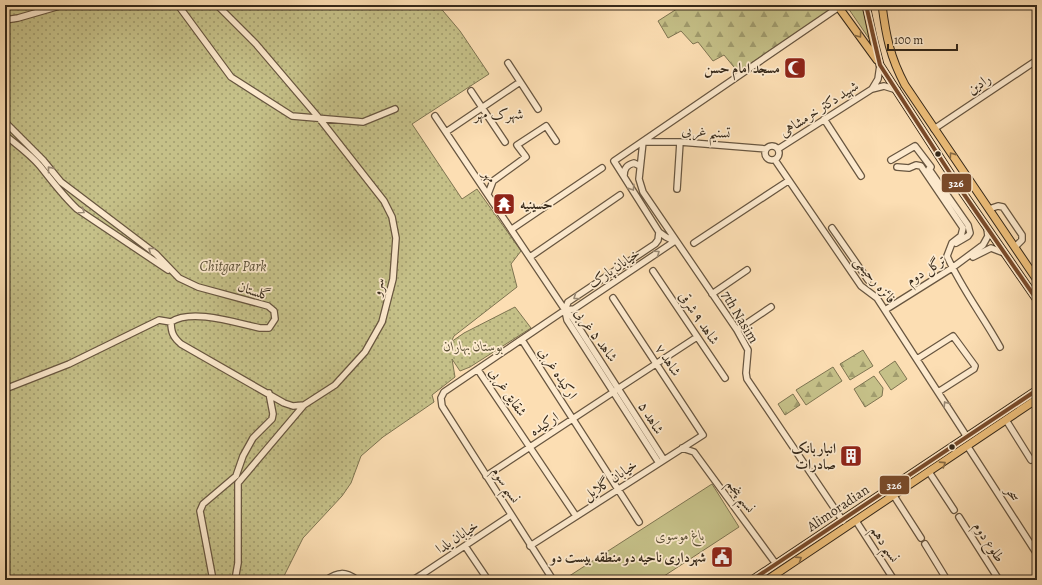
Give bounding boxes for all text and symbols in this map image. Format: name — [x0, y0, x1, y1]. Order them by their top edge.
scale bar — [888, 26, 957, 52]
one-way arrow — [854, 31, 862, 38]
text: 100 m — [894, 32, 923, 48]
mosque icon: مسجد امام حسن — [782, 55, 808, 81]
place label: مسجد امام حسن — [704, 59, 780, 81]
street label: رادین — [963, 69, 995, 99]
street label: شهید دکتر خرمشاهی — [776, 76, 862, 142]
district label: شهرک مهر — [472, 104, 524, 124]
street label: تسنیم غربی — [681, 121, 731, 147]
unlabelled marker — [933, 149, 943, 159]
one-way arrow — [950, 153, 957, 160]
street label: مهر — [478, 164, 501, 186]
one-way arrow — [48, 166, 55, 173]
line badge: 326 — [941, 173, 972, 193]
text: 326 — [948, 176, 964, 191]
one-way arrow — [627, 184, 634, 191]
temple icon: حسینیه — [491, 191, 517, 217]
place label: حسینیه — [520, 195, 553, 214]
one-way arrow — [77, 207, 84, 214]
street label: خیابان پارک — [584, 244, 644, 293]
one-way arrow — [149, 248, 156, 255]
one-way arrow — [653, 250, 660, 258]
street label: ترگل دوم — [902, 250, 951, 292]
street label: فائزه رحیمی — [850, 252, 900, 308]
park label: Chitgar Park — [199, 257, 267, 276]
street label: سرو — [366, 276, 389, 300]
street label: گلستان — [235, 277, 273, 305]
street label: 7th Nasim — [717, 287, 763, 347]
street label: شاهد ۹ شرقی — [674, 288, 724, 348]
one-way arrow — [573, 292, 580, 300]
street label: شاهد ۵ غربی — [570, 304, 622, 366]
park label: بوستان بهاران — [443, 337, 503, 356]
street label: شاهد ۷ — [650, 340, 686, 380]
street label: ارکیده غربی — [534, 343, 582, 403]
street label: شقایق غربی — [485, 364, 531, 420]
street label: شاهد ۵ — [634, 398, 668, 438]
one-way arrow — [943, 401, 951, 408]
street label: ارکیده — [526, 408, 562, 440]
place label: انبار بانک صادرات — [791, 439, 836, 474]
unlabelled marker — [947, 442, 957, 452]
building icon: انبار بانک صادرات — [838, 443, 864, 469]
street label: خیابان گلایل — [579, 455, 642, 506]
one-way arrow — [938, 461, 945, 468]
street label: نسیم سوم — [484, 463, 525, 509]
street label: نسیم پنجم — [719, 475, 760, 519]
line badge: 326 — [879, 475, 910, 495]
text: 326 — [886, 478, 902, 493]
street label: Alimoradian — [802, 480, 873, 536]
street label: سحر — [1000, 481, 1025, 505]
street label: خیابان یلدا — [432, 516, 482, 558]
street label: طلوع دوم — [966, 518, 1009, 568]
street label: نسیم دهم — [863, 522, 904, 568]
park label: باغ موسوی — [655, 526, 705, 547]
public building icon: شهرداری ناحیه دو منطقه بیست دو — [709, 544, 735, 570]
place label: شهرداری ناحیه دو منطقه بیست دو — [548, 548, 706, 567]
one-way arrow — [795, 556, 802, 563]

